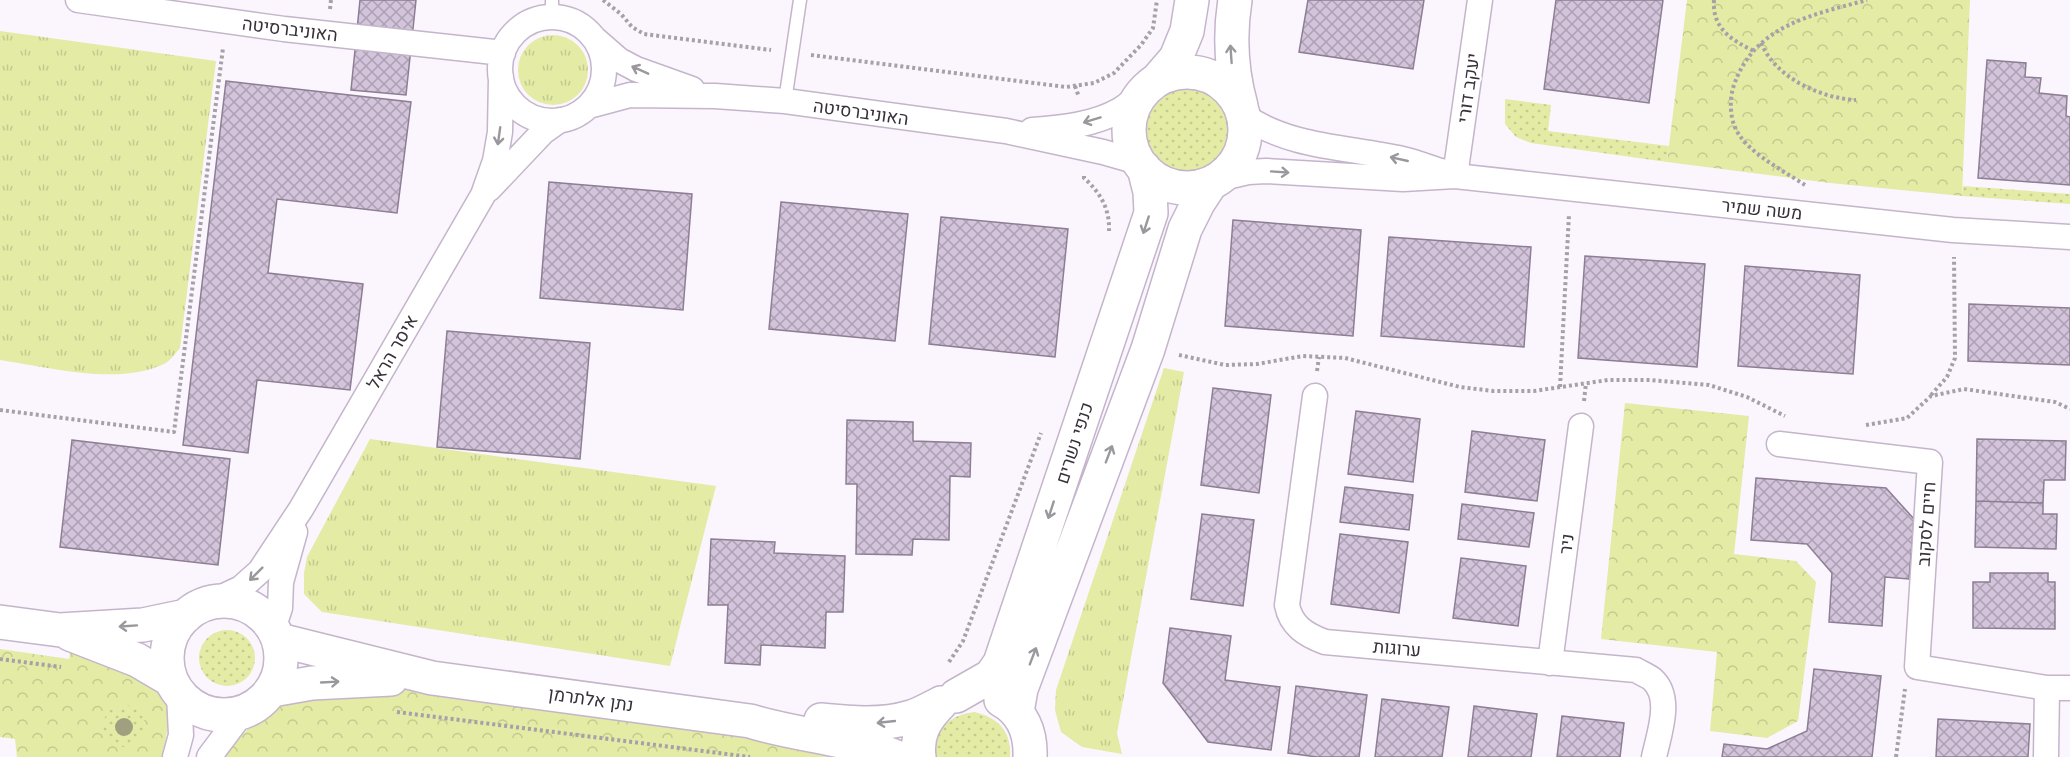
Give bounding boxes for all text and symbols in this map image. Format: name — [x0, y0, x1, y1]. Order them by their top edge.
street label: האוניברסיטה — [241, 12, 339, 46]
one-way arrow — [1226, 44, 1237, 64]
street label: יעקב דורי — [1452, 52, 1484, 124]
one-way arrow — [631, 64, 649, 75]
street label: האוניברסיטה — [812, 94, 910, 130]
one-way arrow — [1083, 115, 1102, 126]
one-way arrow — [493, 125, 504, 145]
one-way arrow — [1390, 153, 1409, 164]
one-way arrow — [1269, 166, 1289, 177]
street label: משה שמיר — [1720, 193, 1804, 225]
one-way arrow — [1140, 215, 1151, 234]
street label: איסר הראל — [361, 311, 423, 393]
street label: כנפי נשרים — [1050, 399, 1098, 487]
one-way arrow — [1104, 445, 1115, 464]
street label: חיים לסקוב — [1912, 481, 1940, 567]
one-way arrow — [1045, 500, 1056, 519]
street label: ניר — [1553, 532, 1579, 556]
one-way arrow — [248, 567, 263, 582]
one-way arrow — [119, 620, 139, 631]
street label: ערוגות — [1372, 634, 1422, 662]
one-way arrow — [1028, 647, 1039, 666]
one-way arrow — [319, 677, 339, 688]
street label: נתן אלתרמן — [547, 682, 635, 716]
one-way arrow — [877, 716, 897, 727]

